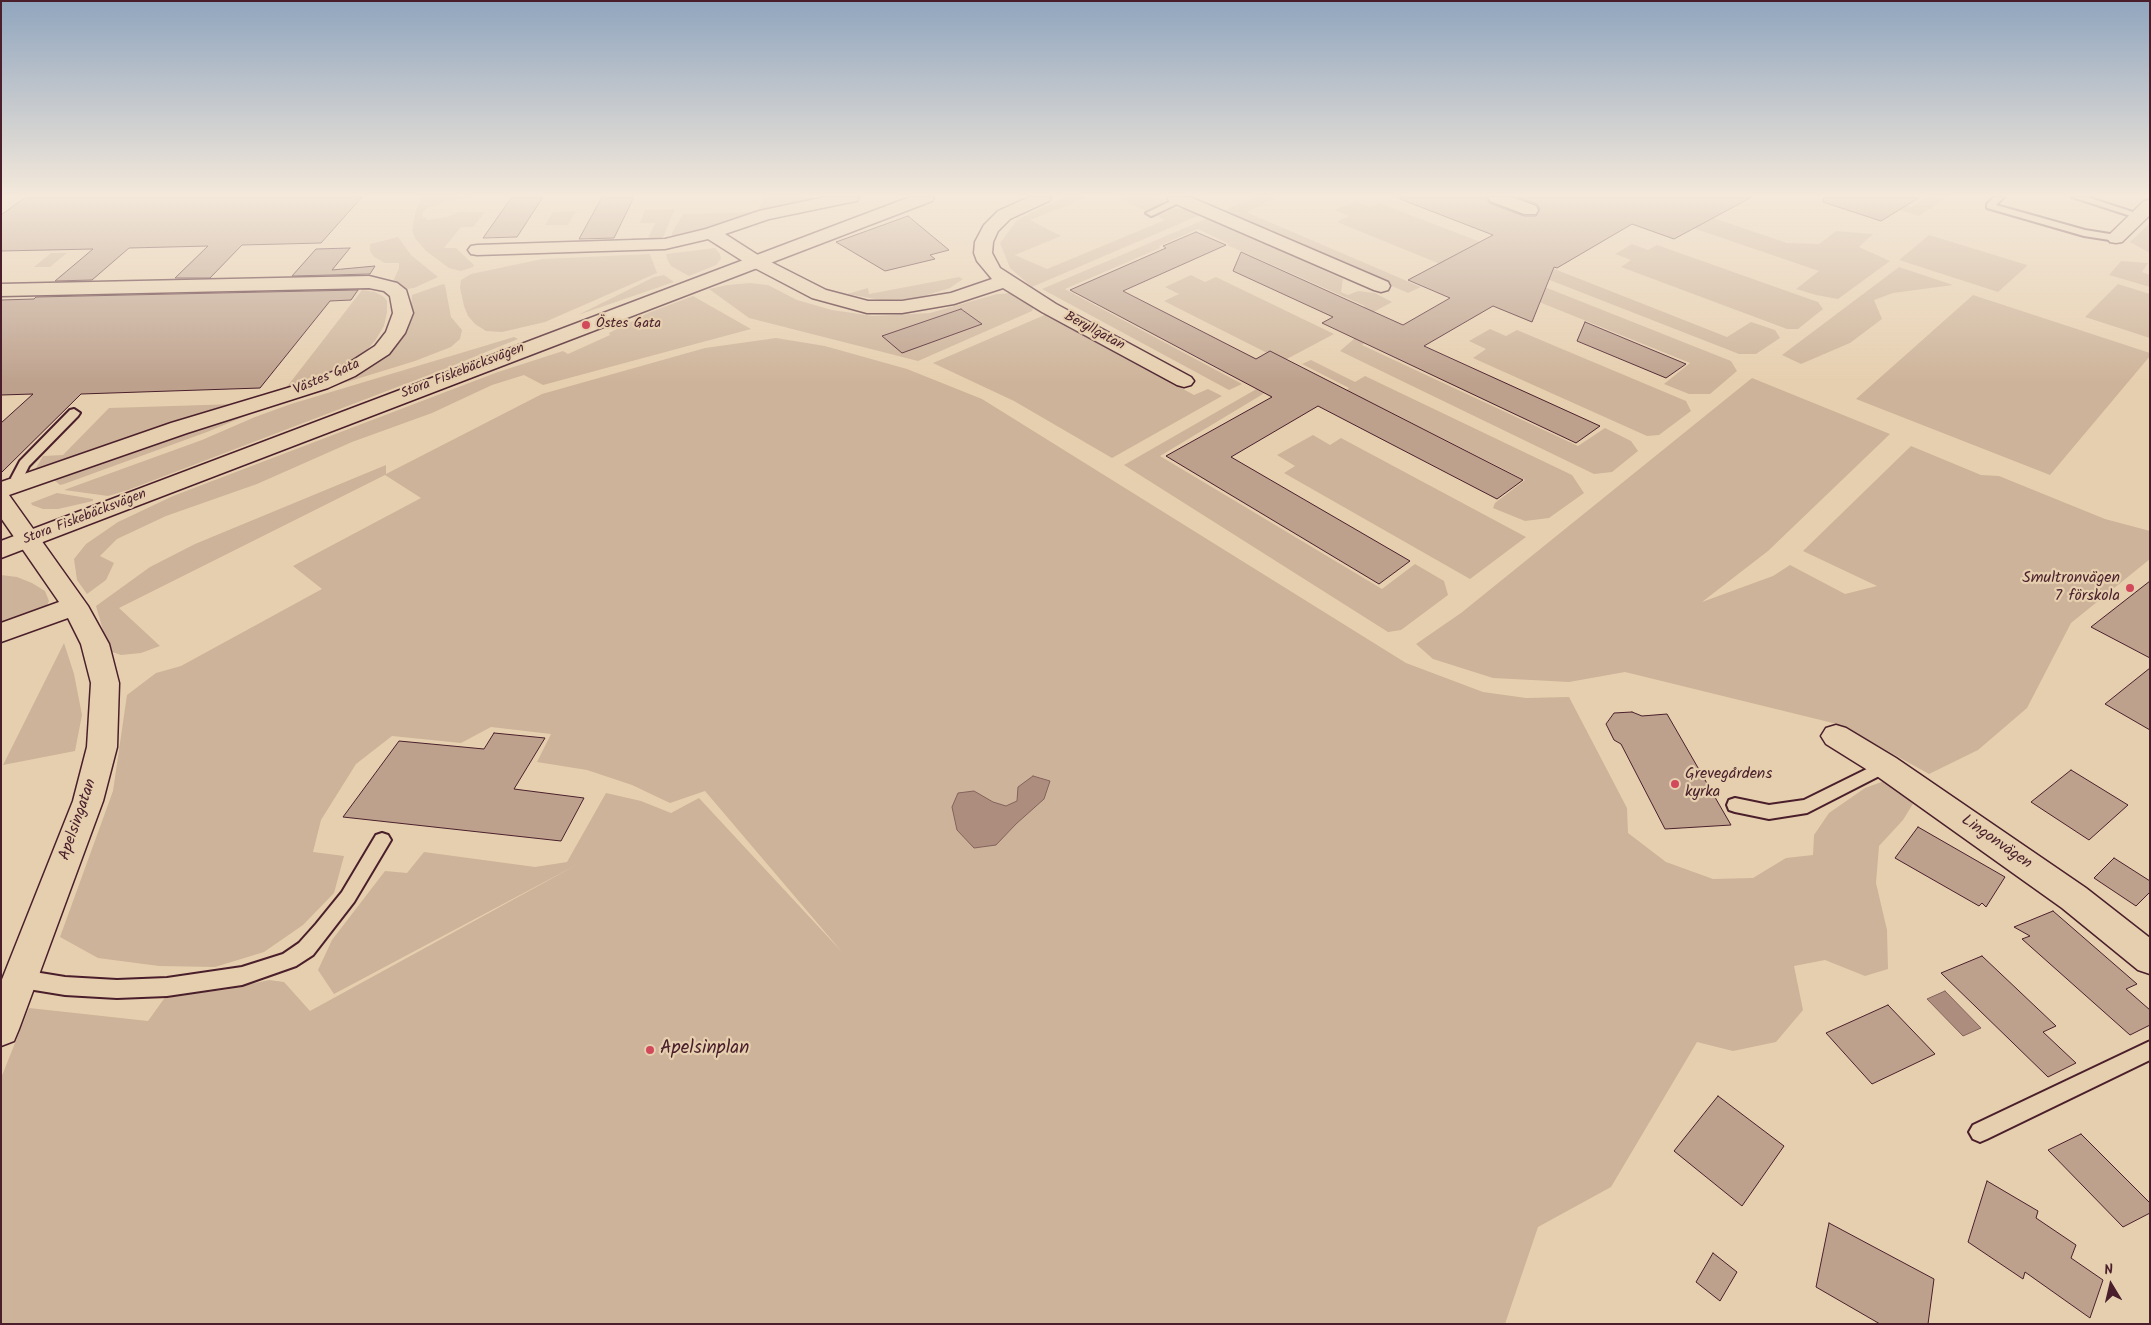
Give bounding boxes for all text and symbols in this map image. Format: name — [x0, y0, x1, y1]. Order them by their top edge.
street label: Beryllgatan — [1061, 309, 1127, 355]
place label: Östes Gata — [596, 317, 661, 333]
marker: Östes Gata — [580, 319, 592, 331]
street label: Stora Fiskebäcksvägen — [399, 341, 527, 403]
street label: Västes Gata — [291, 357, 363, 399]
street label: Stora Fiskebäcksvägen — [21, 487, 149, 549]
place label: Smultronvägen 7 förskola — [2022, 569, 2120, 607]
marker: Smultronvägen 7 förskola — [2124, 582, 2136, 594]
place label: Grevegårdens kyrka — [1685, 765, 1772, 803]
street label: Apelsingatan — [56, 777, 102, 863]
marker: Grevegårdens kyrka — [1669, 778, 1681, 790]
street label: Lingonvägen — [1957, 812, 2035, 874]
place label: Apelsinplan — [660, 1039, 749, 1061]
marker: Apelsinplan — [644, 1044, 656, 1056]
text: N — [2103, 1259, 2115, 1282]
north arrow — [2086, 1260, 2136, 1310]

